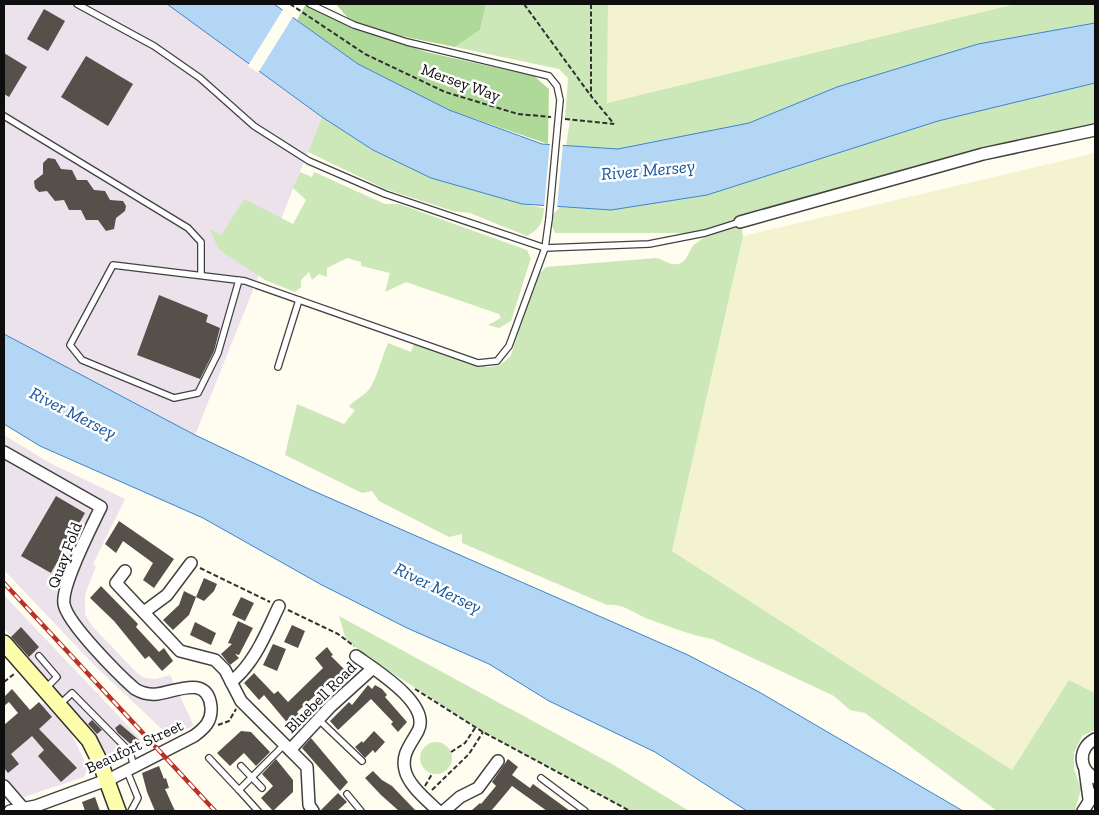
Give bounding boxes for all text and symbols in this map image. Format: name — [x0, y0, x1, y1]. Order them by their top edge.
street label: Mersey Way — [419, 59, 504, 106]
water label: River Mersey — [600, 155, 696, 185]
water label: River Mersey — [26, 382, 120, 444]
street label: Quay Fold — [43, 519, 86, 591]
water label: River Mersey — [391, 557, 485, 619]
street label: Bluebell Road — [281, 658, 360, 737]
street label: Beaufort Street — [82, 716, 186, 777]

